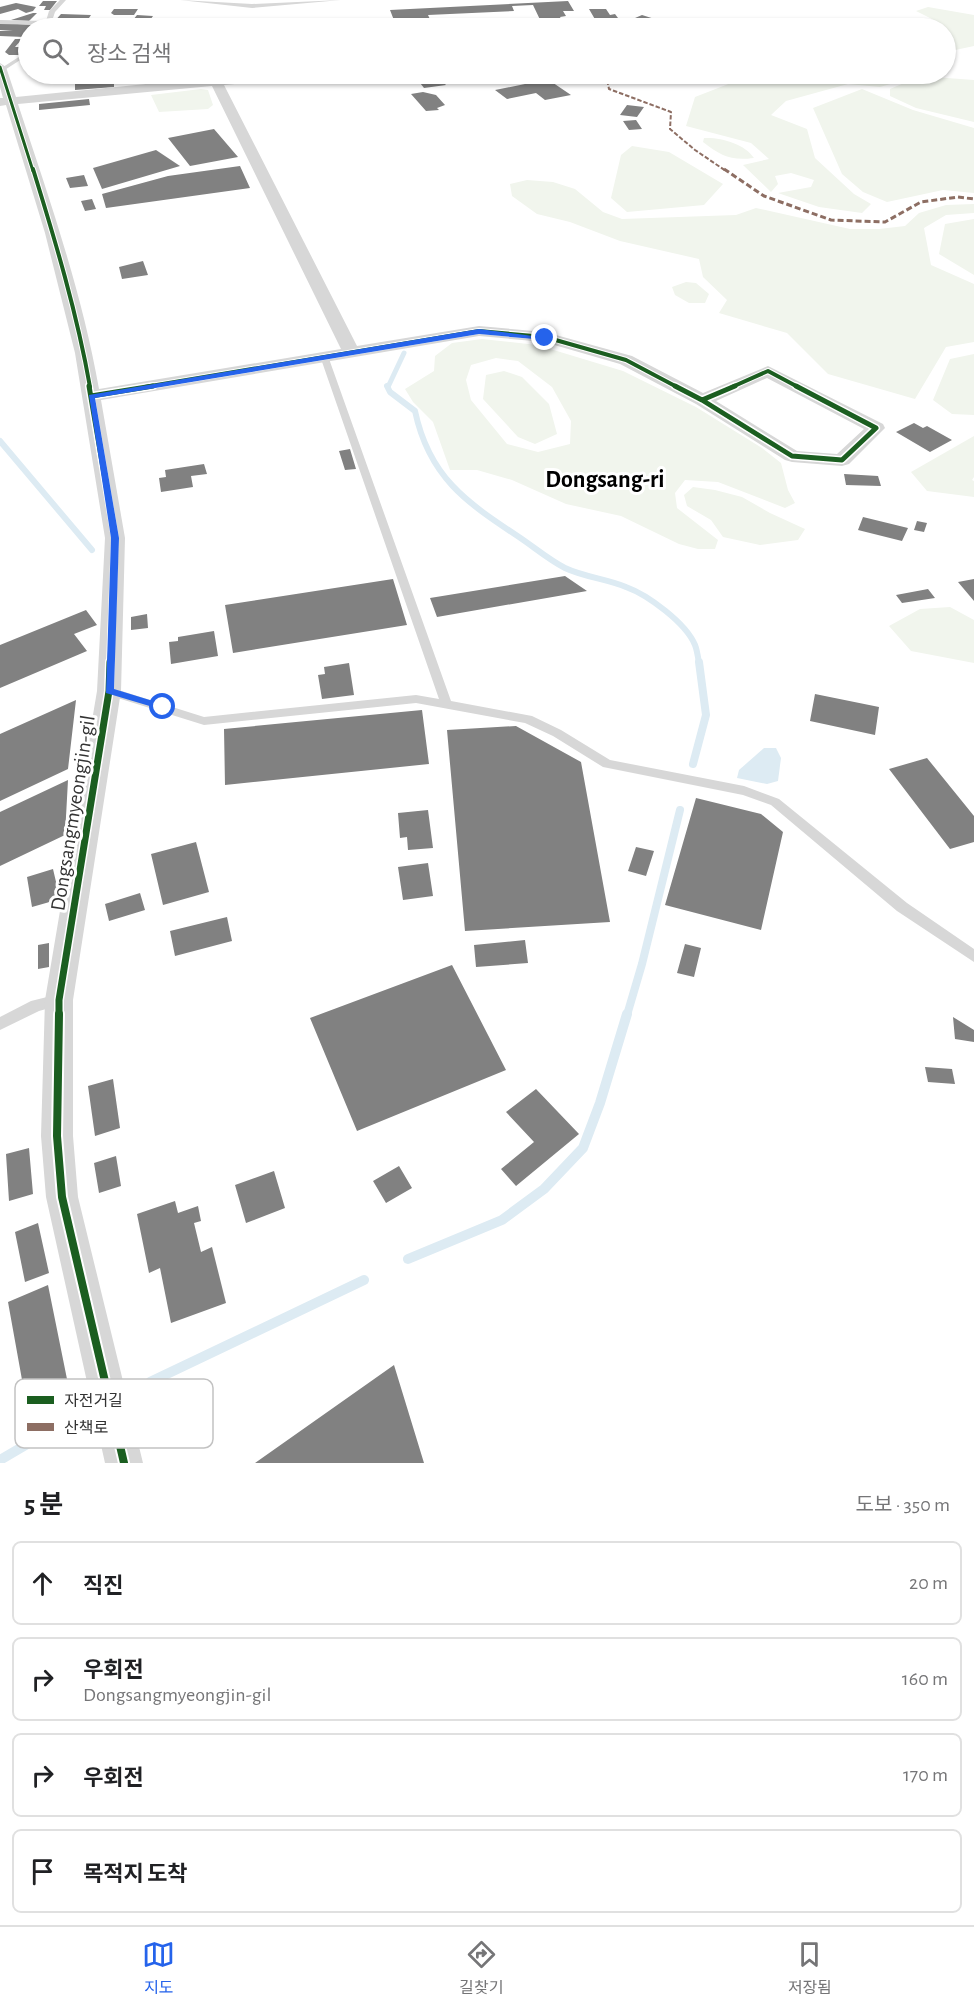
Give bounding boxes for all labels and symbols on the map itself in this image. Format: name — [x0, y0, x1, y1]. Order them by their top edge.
route end — [531, 324, 557, 350]
district label: Dongsang-ri — [545, 468, 665, 492]
route start — [149, 693, 175, 719]
street label: Dongsangmyeongjin-gil — [47, 714, 99, 912]
legend — [15, 1379, 213, 1448]
text: 자전거길 — [64, 1393, 123, 1409]
text: 산책로 — [64, 1420, 108, 1436]

